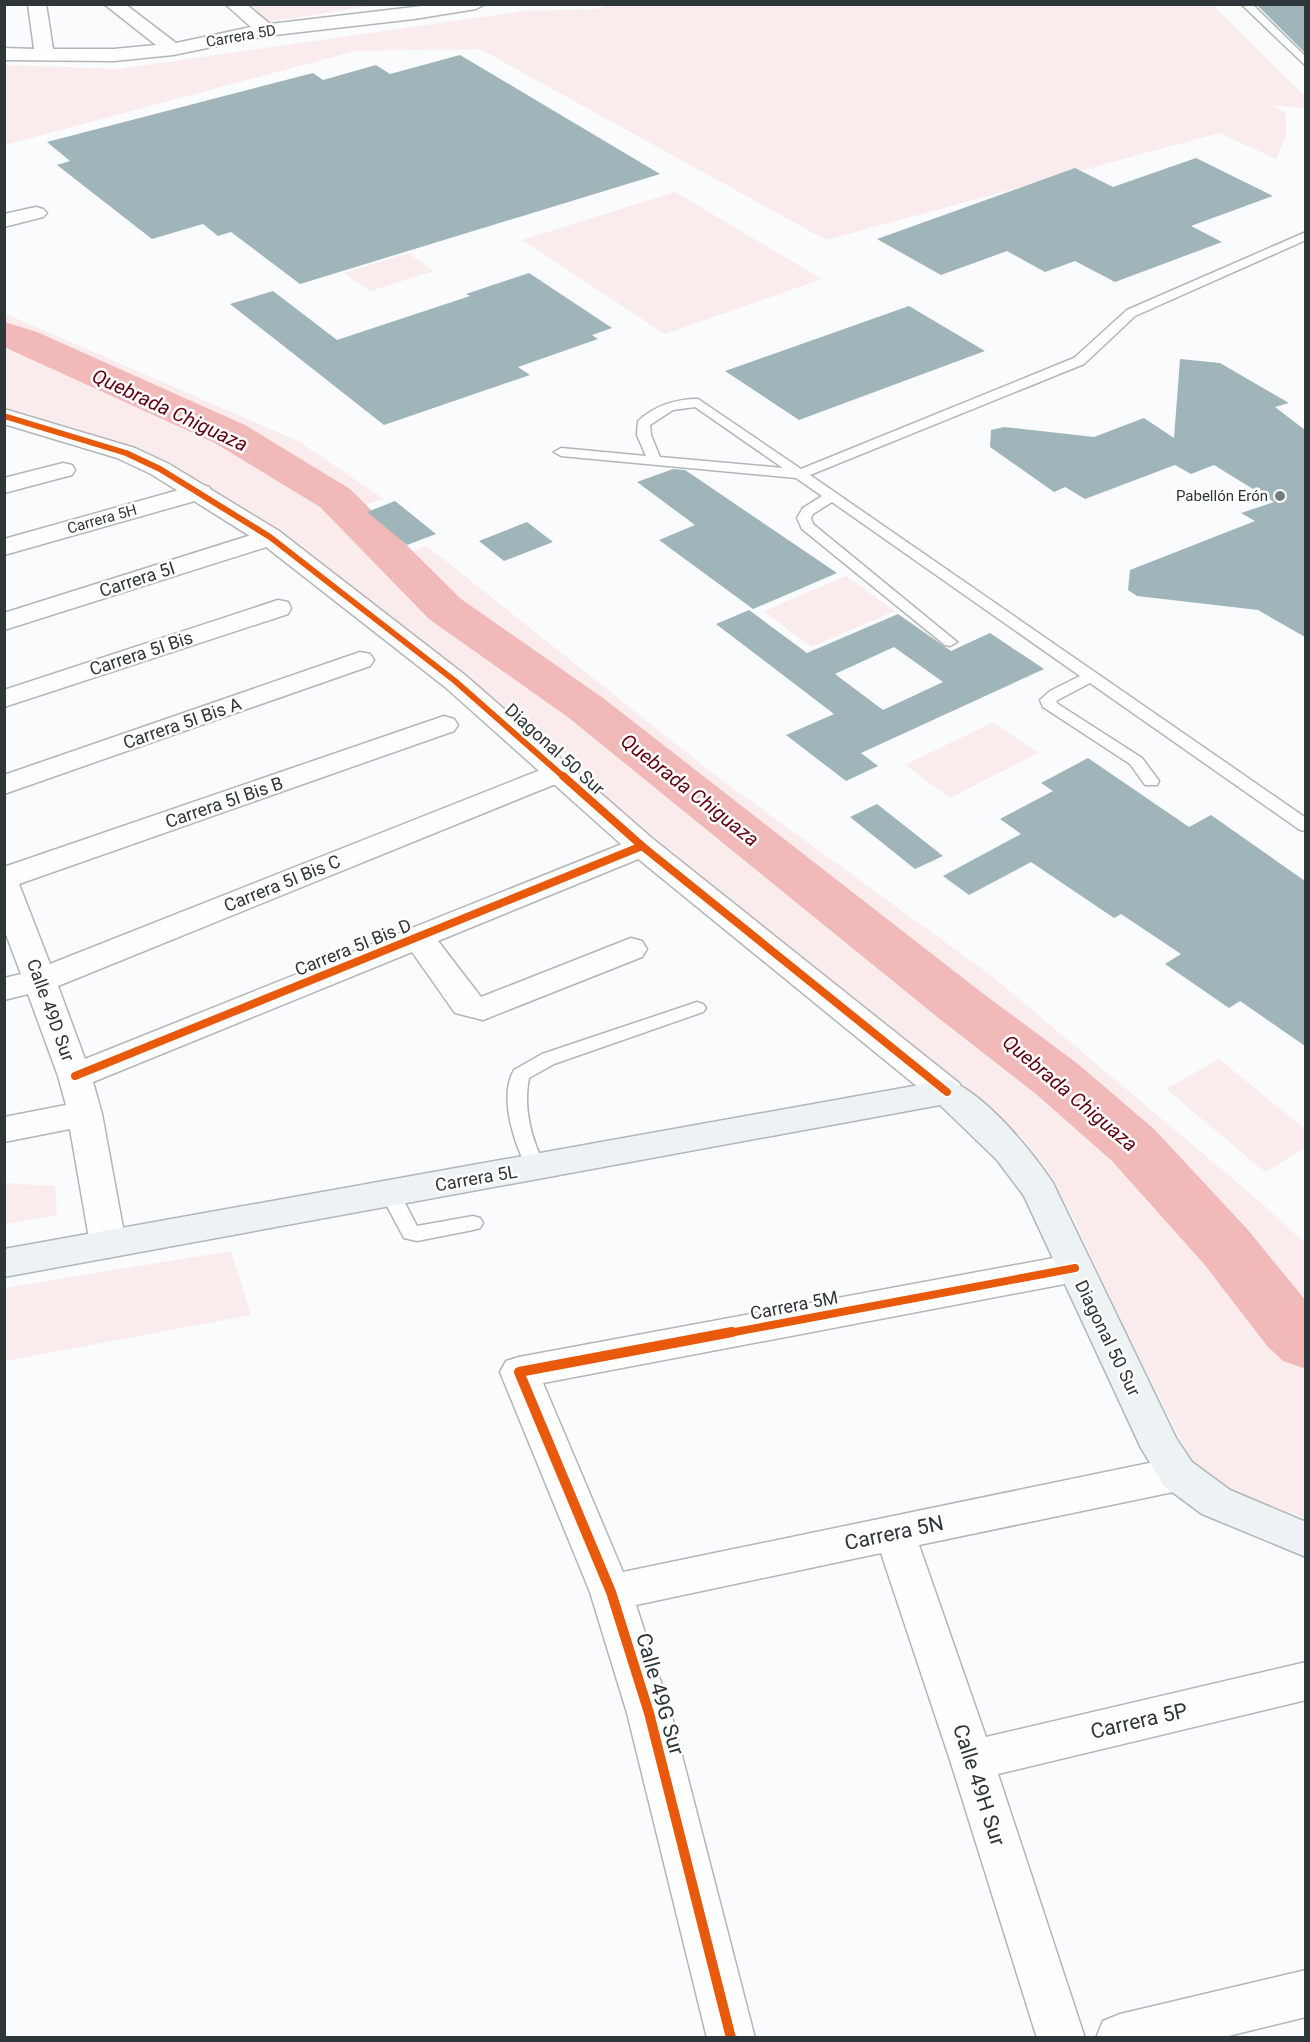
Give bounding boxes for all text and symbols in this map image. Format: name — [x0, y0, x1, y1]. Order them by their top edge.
street label: Carrera 5D — [205, 21, 277, 51]
water label: Quebrada Chiguaza — [88, 363, 252, 457]
place label: Pabellón Erón — [1176, 487, 1268, 505]
marker: Pabellón Erón — [1273, 489, 1287, 503]
street label: Carrera 5H — [65, 500, 139, 538]
street label: Carrera 5I — [97, 557, 177, 601]
street label: Carrera 5I Bis — [87, 626, 195, 680]
street label: Carrera 5I Bis A — [120, 693, 244, 753]
street label: Diagonal 50 Sur — [501, 699, 609, 799]
water label: Quebrada Chiguaza — [616, 729, 764, 851]
street label: Carrera 5I Bis B — [162, 772, 286, 832]
street label: Carrera 5I Bis C — [221, 850, 343, 916]
street label: Carrera 5I Bis D — [292, 914, 414, 980]
street label: Calle 49D Sur — [23, 956, 79, 1064]
water label: Quebrada Chiguaza — [998, 1030, 1142, 1156]
street label: Carrera 5L — [433, 1160, 519, 1196]
street label: Diagonal 50 Sur — [1071, 1277, 1145, 1399]
street label: Carrera 5M — [748, 1286, 840, 1324]
street label: Carrera 5N — [842, 1511, 946, 1555]
street label: Calle 49G Sur — [631, 1630, 689, 1758]
street label: Carrera 5P — [1088, 1698, 1190, 1744]
street label: Calle 49H Sur — [948, 1721, 1010, 1849]

